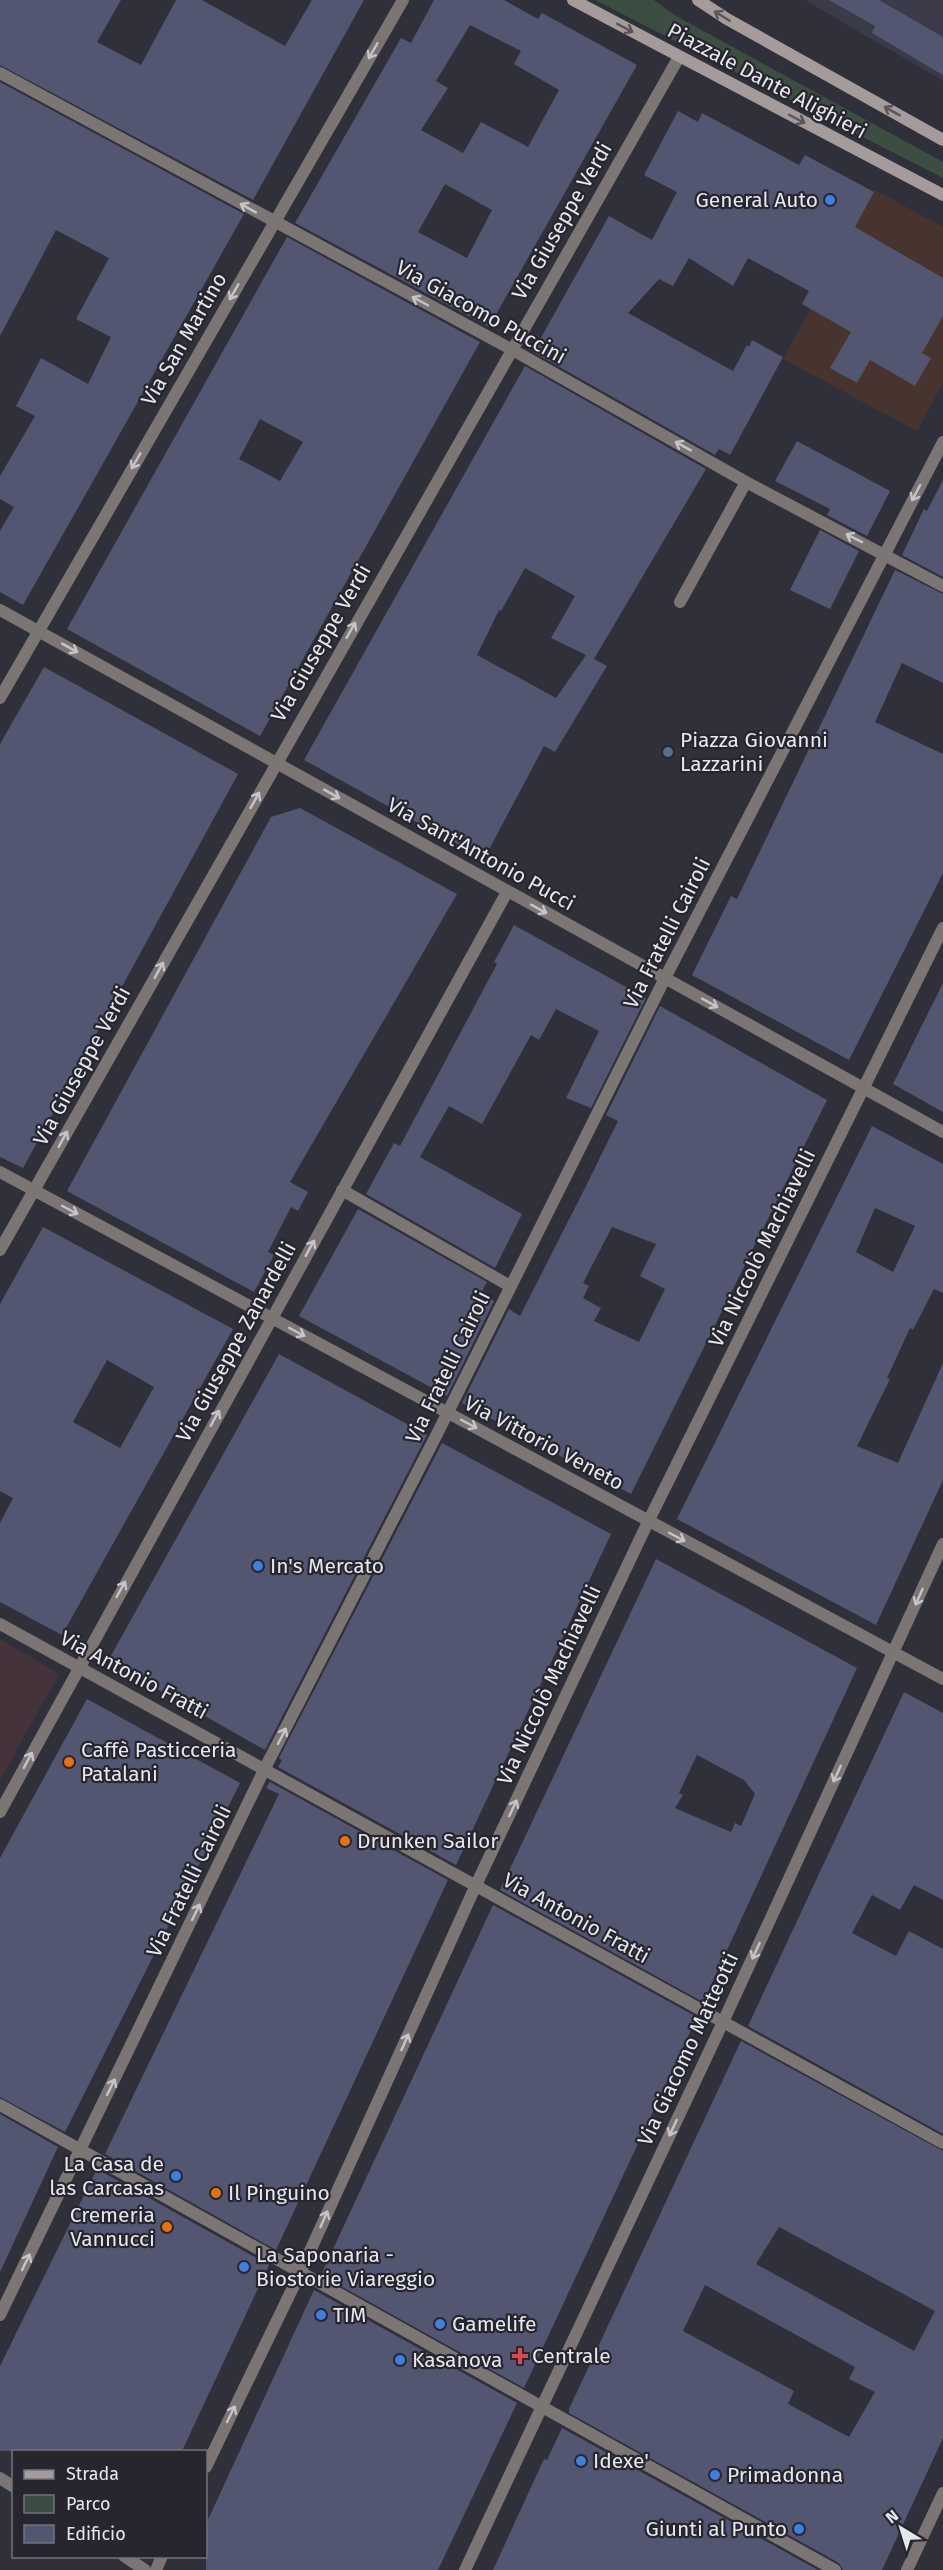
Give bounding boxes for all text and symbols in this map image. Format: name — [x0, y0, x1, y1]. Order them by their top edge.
one-way arrow — [714, 9, 731, 21]
street label: Piazzale Dante Alighieri — [663, 17, 871, 145]
one-way arrow — [616, 22, 633, 34]
one-way arrow — [367, 42, 379, 59]
one-way arrow — [884, 105, 901, 117]
one-way arrow — [788, 114, 806, 125]
street label: Via Giuseppe Verdi — [506, 138, 618, 304]
place label: General Auto — [695, 187, 818, 213]
marker: General Auto — [823, 193, 837, 207]
one-way arrow — [240, 202, 258, 213]
street label: Via Giacomo Puccini — [391, 254, 571, 370]
street label: Via San Martino — [135, 268, 233, 410]
one-way arrow — [227, 283, 239, 300]
one-way arrow — [412, 295, 429, 307]
one-way arrow — [674, 440, 692, 451]
one-way arrow — [130, 452, 142, 469]
one-way arrow — [910, 484, 921, 502]
one-way arrow — [846, 532, 864, 543]
street label: Via Giuseppe Verdi — [265, 560, 377, 726]
one-way arrow — [345, 622, 357, 639]
one-way arrow — [61, 643, 78, 655]
place label: Piazza Giovanni Lazzarini — [680, 727, 828, 777]
marker: Piazza Giovanni Lazzarini — [661, 745, 675, 759]
one-way arrow — [323, 788, 340, 800]
one-way arrow — [249, 792, 261, 809]
street label: Via Sant'Antonio Pucci — [383, 792, 579, 916]
street label: Via Fratelli Cairoli — [618, 853, 716, 1013]
one-way arrow — [530, 903, 547, 915]
one-way arrow — [154, 961, 165, 979]
street label: Via Giuseppe Verdi — [28, 982, 136, 1150]
one-way arrow — [701, 997, 718, 1009]
one-way arrow — [58, 1131, 69, 1149]
street label: Via Niccolò Machiavelli — [703, 1145, 821, 1351]
one-way arrow — [61, 1204, 78, 1216]
street label: Via Giuseppe Zanardelli — [170, 1237, 302, 1447]
one-way arrow — [305, 1239, 316, 1257]
street label: Via Fratelli Cairoli — [400, 1287, 496, 1447]
one-way arrow — [288, 1326, 305, 1338]
street label: Via Vittorio Veneto — [460, 1390, 628, 1496]
one-way arrow — [209, 1410, 221, 1427]
one-way arrow — [460, 1418, 477, 1430]
one-way arrow — [668, 1532, 686, 1543]
place label: In's Mercato — [270, 1553, 384, 1579]
marker: In's Mercato — [251, 1559, 265, 1573]
one-way arrow — [115, 1581, 127, 1598]
street label: Via Niccolò Machiavelli — [491, 1581, 607, 1789]
one-way arrow — [913, 1587, 924, 1606]
street label: Via Antonio Fratti — [56, 1625, 212, 1725]
one-way arrow — [277, 1728, 288, 1746]
place label: Caffè Pasticceria Patalani — [81, 1737, 237, 1787]
one-way arrow — [22, 1752, 34, 1769]
marker: Caffè Pasticceria Patalani — [62, 1755, 76, 1769]
one-way arrow — [831, 1765, 843, 1783]
one-way arrow — [508, 1799, 520, 1817]
street label: Via Fratelli Cairoli — [141, 1801, 237, 1961]
place label: Drunken Sailor — [357, 1828, 498, 1854]
marker: Drunken Sailor — [338, 1834, 352, 1848]
street label: Via Antonio Fratti — [498, 1867, 654, 1969]
one-way arrow — [191, 1903, 202, 1921]
one-way arrow — [749, 1942, 761, 1960]
street label: Via Giacomo Matteotti — [632, 1948, 744, 2150]
one-way arrow — [400, 2033, 411, 2051]
one-way arrow — [105, 2079, 117, 2096]
one-way arrow — [666, 2118, 678, 2136]
place label: La Casa de las Carcasas — [49, 2151, 164, 2201]
marker: La Casa de las Carcasas — [169, 2169, 183, 2183]
place label: Il Pinguino — [228, 2180, 330, 2206]
marker: Il Pinguino — [209, 2186, 223, 2200]
place label: Cremeria Vannucci — [70, 2202, 155, 2252]
one-way arrow — [319, 2211, 330, 2229]
marker: Cremeria Vannucci — [160, 2220, 174, 2234]
place label: La Saponaria - Biostorie Viareggio — [256, 2242, 435, 2292]
one-way arrow — [20, 2254, 32, 2272]
marker: La Saponaria - Biostorie Viareggio — [237, 2260, 251, 2274]
place label: TIM — [333, 2302, 366, 2328]
marker: TIM — [314, 2308, 328, 2322]
place label: Gamelife — [452, 2311, 536, 2337]
marker: Gamelife — [433, 2317, 447, 2331]
place label: Centrale — [532, 2343, 611, 2369]
place label: Kasanova — [412, 2347, 502, 2373]
marker: Centrale — [513, 2349, 527, 2363]
marker: Kasanova — [393, 2353, 407, 2367]
one-way arrow — [226, 2406, 237, 2424]
place label: Idexe' — [593, 2448, 649, 2474]
legend — [12, 2450, 207, 2558]
marker: Idexe' — [574, 2454, 588, 2468]
place label: Primadonna — [727, 2462, 843, 2488]
text: Strada — [66, 2463, 119, 2485]
marker: Primadonna — [708, 2468, 722, 2482]
text: Parco — [66, 2493, 110, 2515]
north arrow — [871, 2498, 931, 2558]
text: N — [882, 2506, 902, 2527]
place label: Giunti al Punto — [646, 2516, 787, 2542]
marker: Giunti al Punto — [792, 2522, 806, 2536]
text: Edificio — [66, 2523, 126, 2545]

